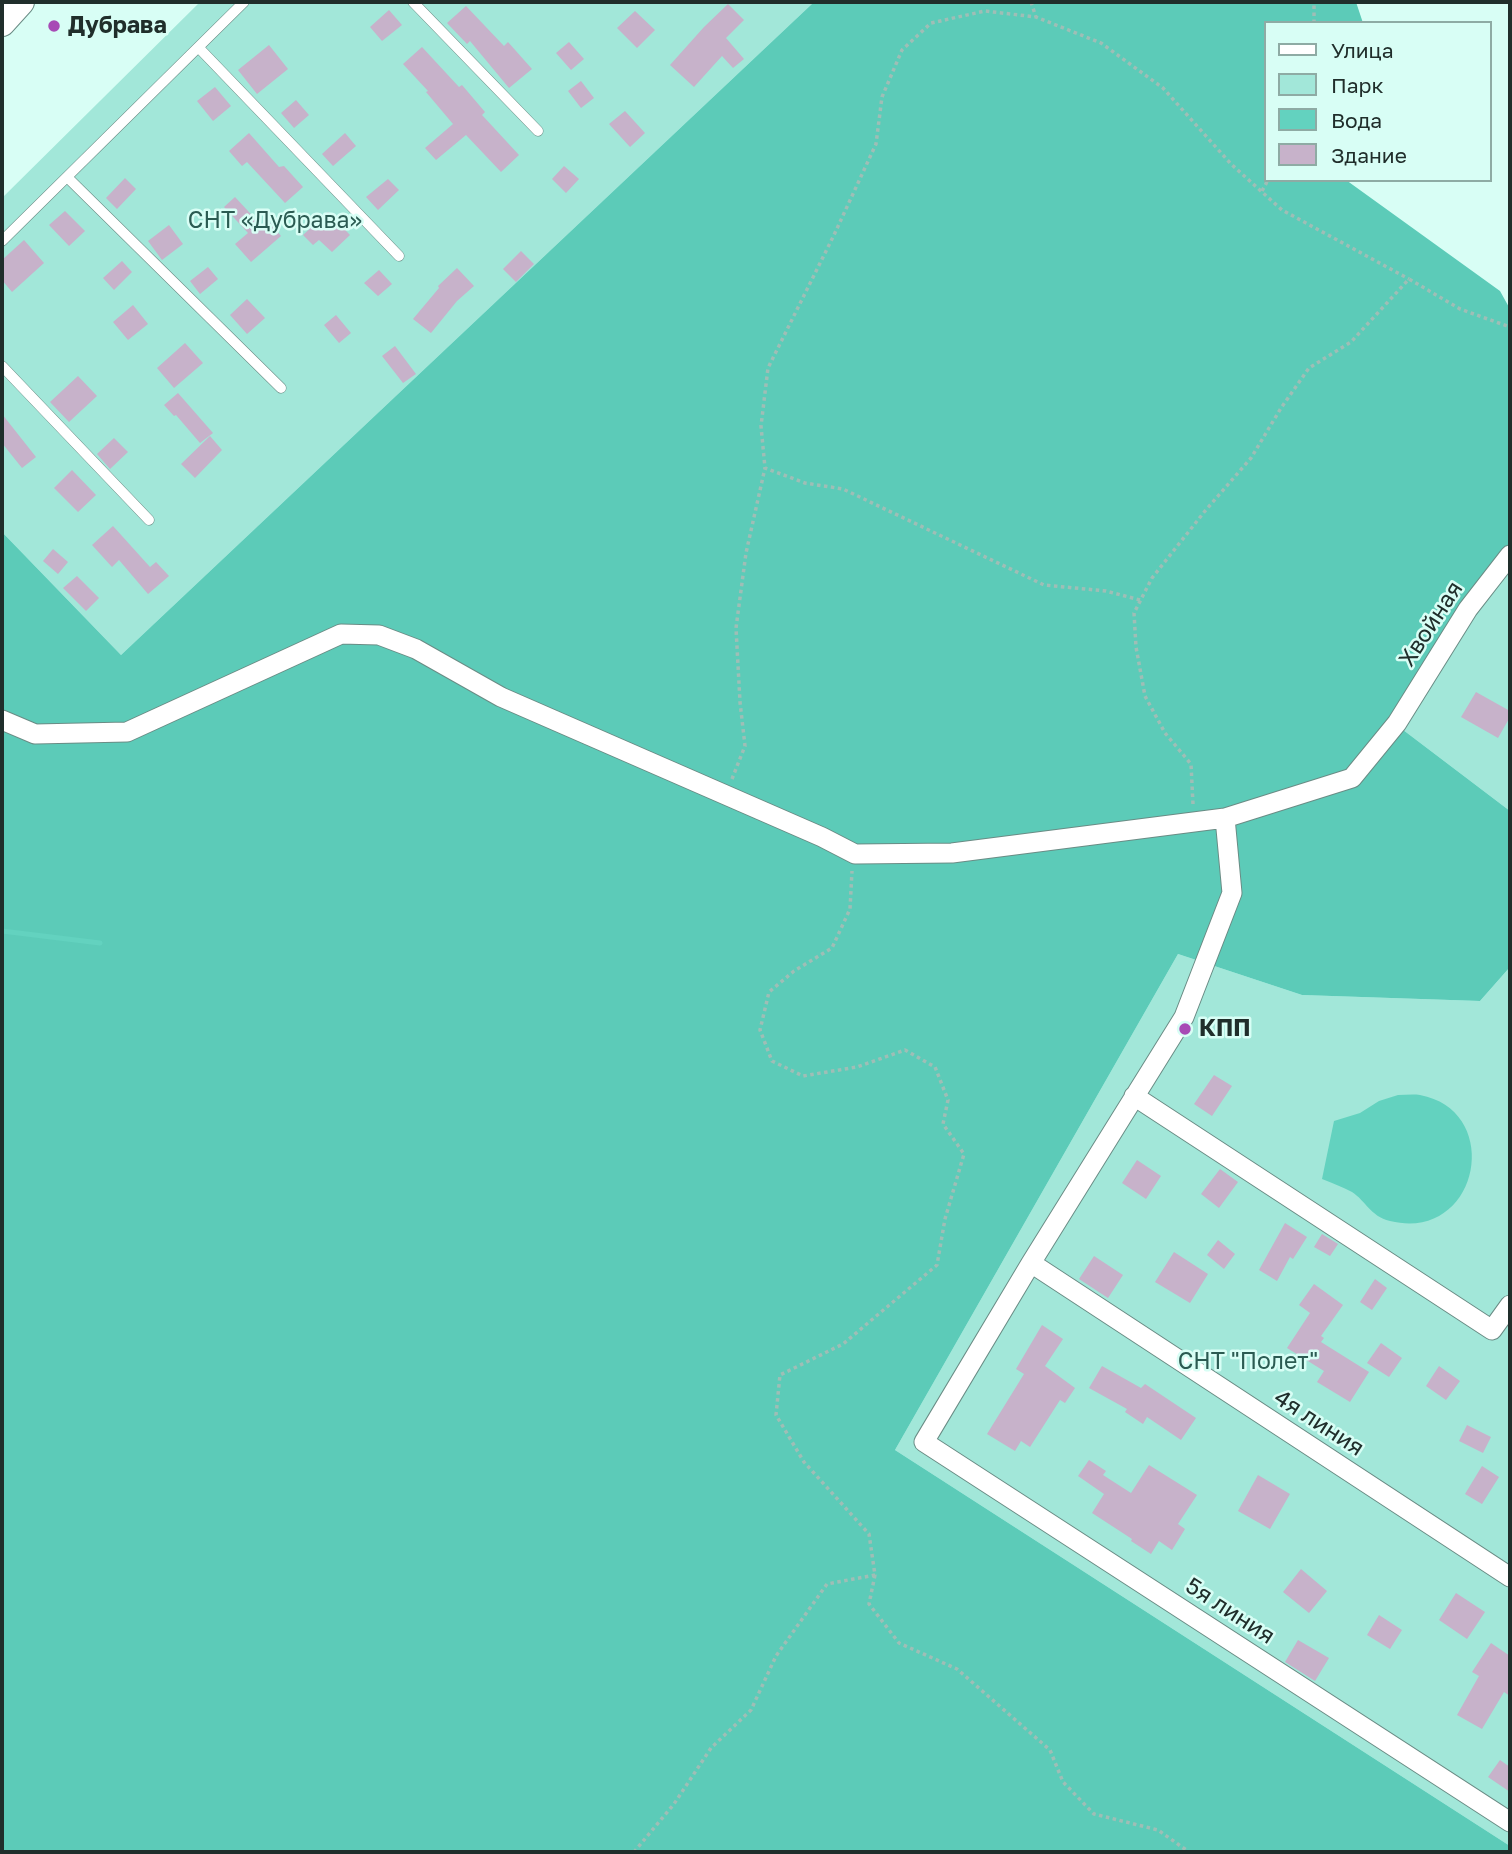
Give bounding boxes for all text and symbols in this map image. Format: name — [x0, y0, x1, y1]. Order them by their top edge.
place label: Дубрава — [68, 12, 167, 40]
marker: Дубрава — [46, 18, 62, 34]
legend — [1264, 21, 1491, 182]
text: Улица — [1331, 37, 1394, 63]
text: Парк — [1331, 72, 1384, 98]
text: Вода — [1331, 107, 1382, 133]
text: Здание — [1331, 142, 1407, 168]
park label: СНТ «Дубрава» — [188, 207, 362, 235]
street label: Хвойная — [1393, 576, 1469, 672]
place label: КПП — [1199, 1015, 1250, 1043]
marker: КПП — [1177, 1021, 1193, 1037]
park label: СНТ "Полет" — [1178, 1348, 1318, 1376]
street label: 4я линия — [1269, 1384, 1369, 1462]
street label: 5я линия — [1180, 1572, 1280, 1650]

